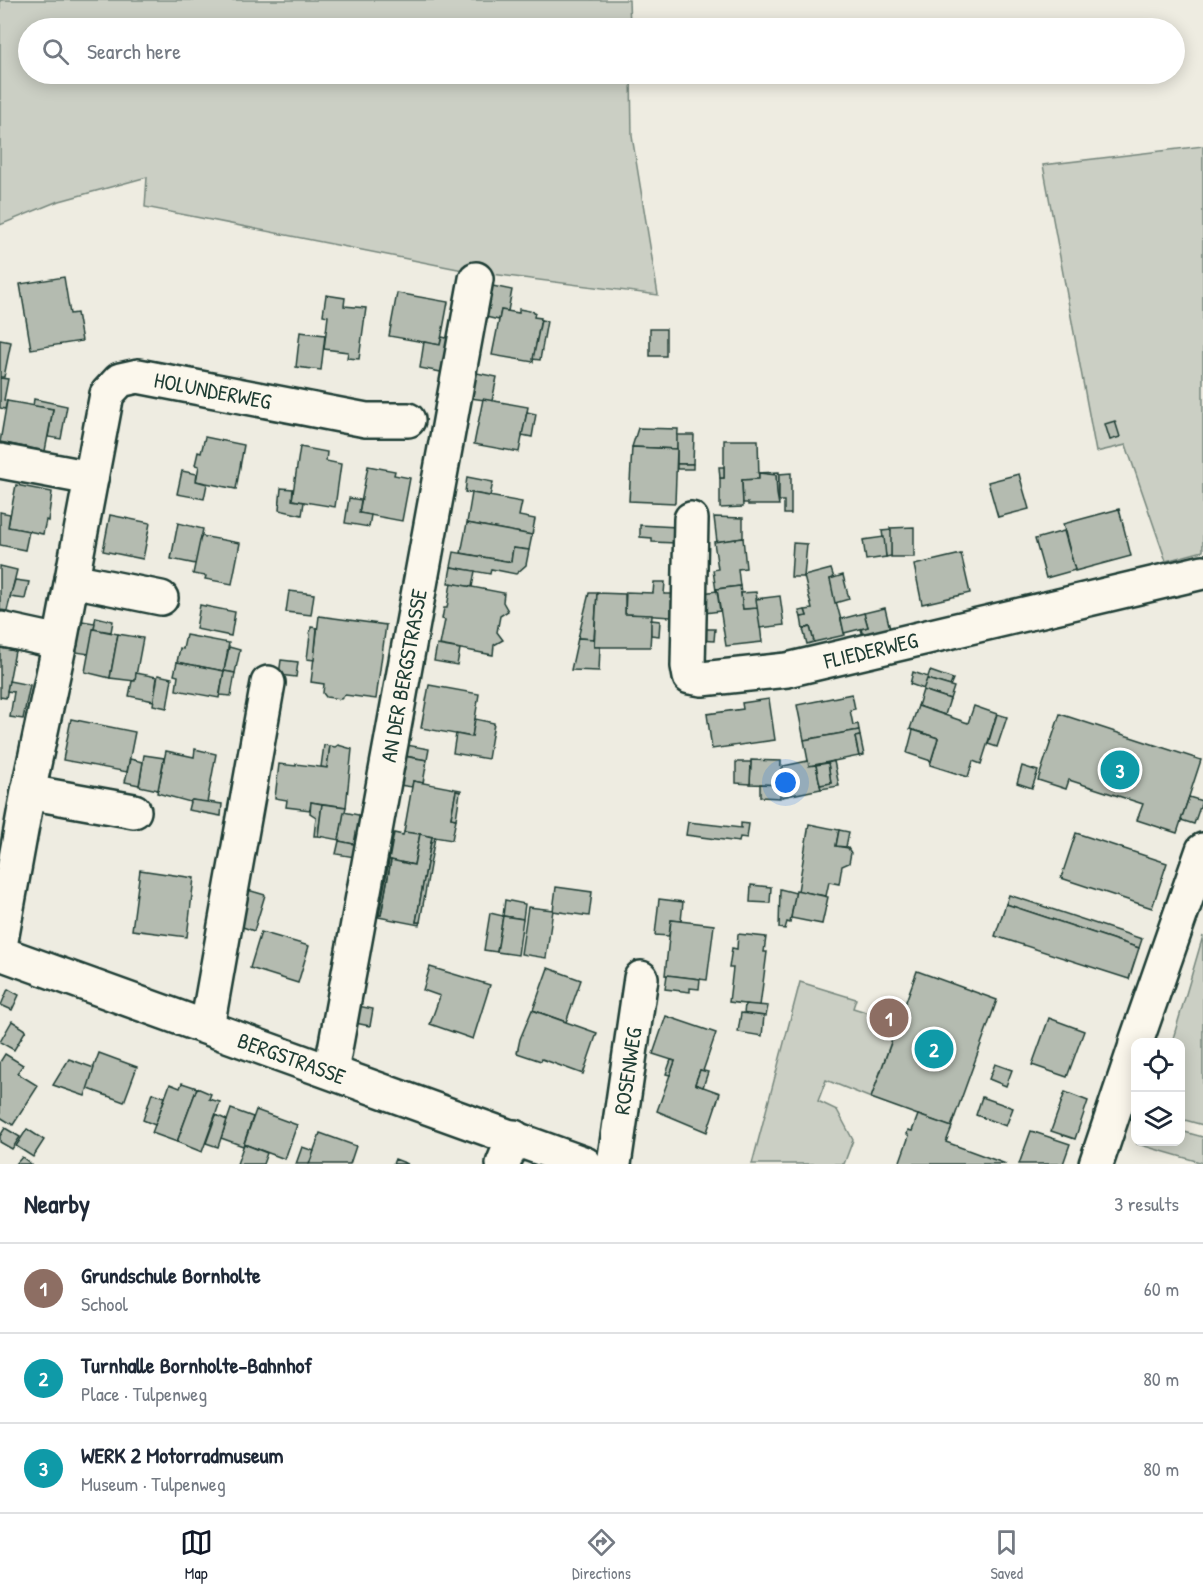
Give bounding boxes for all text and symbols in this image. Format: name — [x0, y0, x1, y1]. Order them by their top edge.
search box — [18, 18, 1185, 84]
icon: search — [39, 35, 72, 68]
text: Search here — [87, 36, 181, 66]
street label: HOLUNDERWEG — [152, 364, 274, 416]
street label: AN DER BERGSTRASSE — [373, 586, 434, 765]
street label: FLIEDERWEG — [820, 625, 921, 676]
pin: 3 — [1100, 748, 1140, 792]
your location — [771, 768, 800, 797]
pin: 1 — [870, 996, 908, 1040]
street label: BERGSTRASSE — [234, 1025, 350, 1091]
street label: ROSENWEG — [606, 1025, 649, 1117]
pin: 2 — [914, 1026, 954, 1072]
map controls — [1131, 1038, 1185, 1146]
button: locate — [1131, 1038, 1185, 1092]
button: layers — [1131, 1092, 1185, 1146]
text: Nearby — [24, 1186, 90, 1221]
text: 3 results — [1114, 1190, 1179, 1217]
text: Grundschule Bornholte — [81, 1260, 261, 1290]
text: 1 — [40, 1275, 47, 1302]
text: 60 m — [1144, 1275, 1179, 1302]
text: School — [81, 1290, 128, 1317]
text: Turnhalle Bornholte-Bahnhof — [81, 1350, 312, 1380]
text: 2 — [39, 1365, 48, 1392]
text: 80 m — [1143, 1365, 1179, 1392]
text: Place · Tulpenweg — [81, 1380, 207, 1407]
text: WERK 2 Motorradmuseum — [81, 1440, 283, 1470]
text: 3 — [39, 1455, 48, 1482]
text: 80 m — [1143, 1455, 1179, 1482]
text: Museum · Tulpenweg — [81, 1470, 226, 1497]
tab: Map — [180, 1526, 213, 1584]
tab: Directions — [572, 1526, 631, 1584]
tab: Saved — [990, 1526, 1023, 1584]

